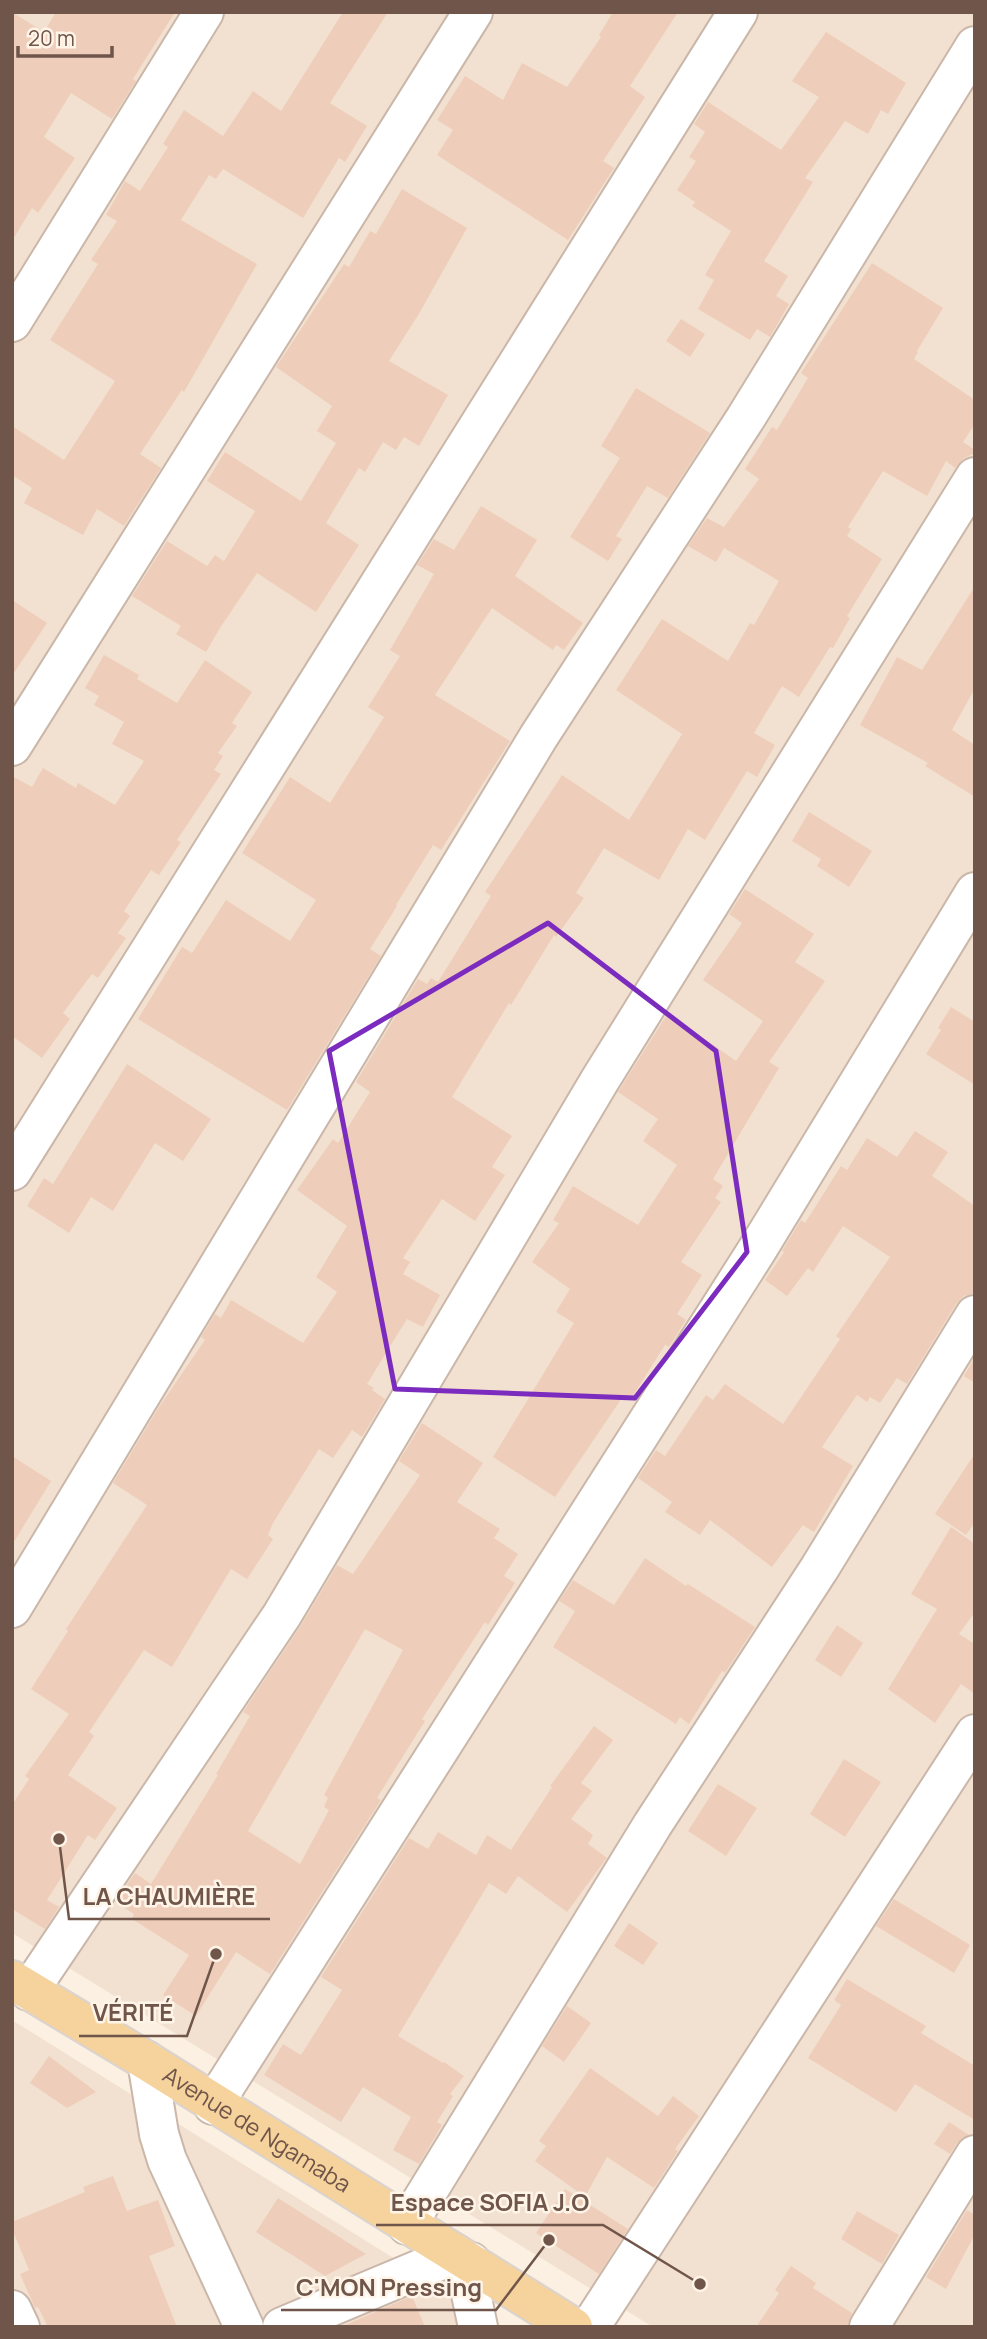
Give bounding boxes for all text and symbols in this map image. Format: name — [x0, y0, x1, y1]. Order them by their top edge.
scale bar — [18, 14, 112, 58]
text: 20 m — [28, 24, 75, 52]
callout: LA CHAUMIÈRE — [69, 1874, 270, 1919]
text: LA CHAUMIÈRE — [83, 1879, 255, 1912]
callout: VÉRITÉ — [79, 1991, 187, 2036]
text: VÉRITÉ — [93, 1995, 173, 2028]
street label: Avenue de Ngamaba — [157, 2058, 357, 2200]
callout: Espace SOFIA J.O — [376, 2180, 603, 2225]
text: Espace SOFIA J.O — [391, 2185, 589, 2218]
callout: C'MON Pressing — [281, 2265, 496, 2310]
text: C'MON Pressing — [296, 2270, 482, 2303]

